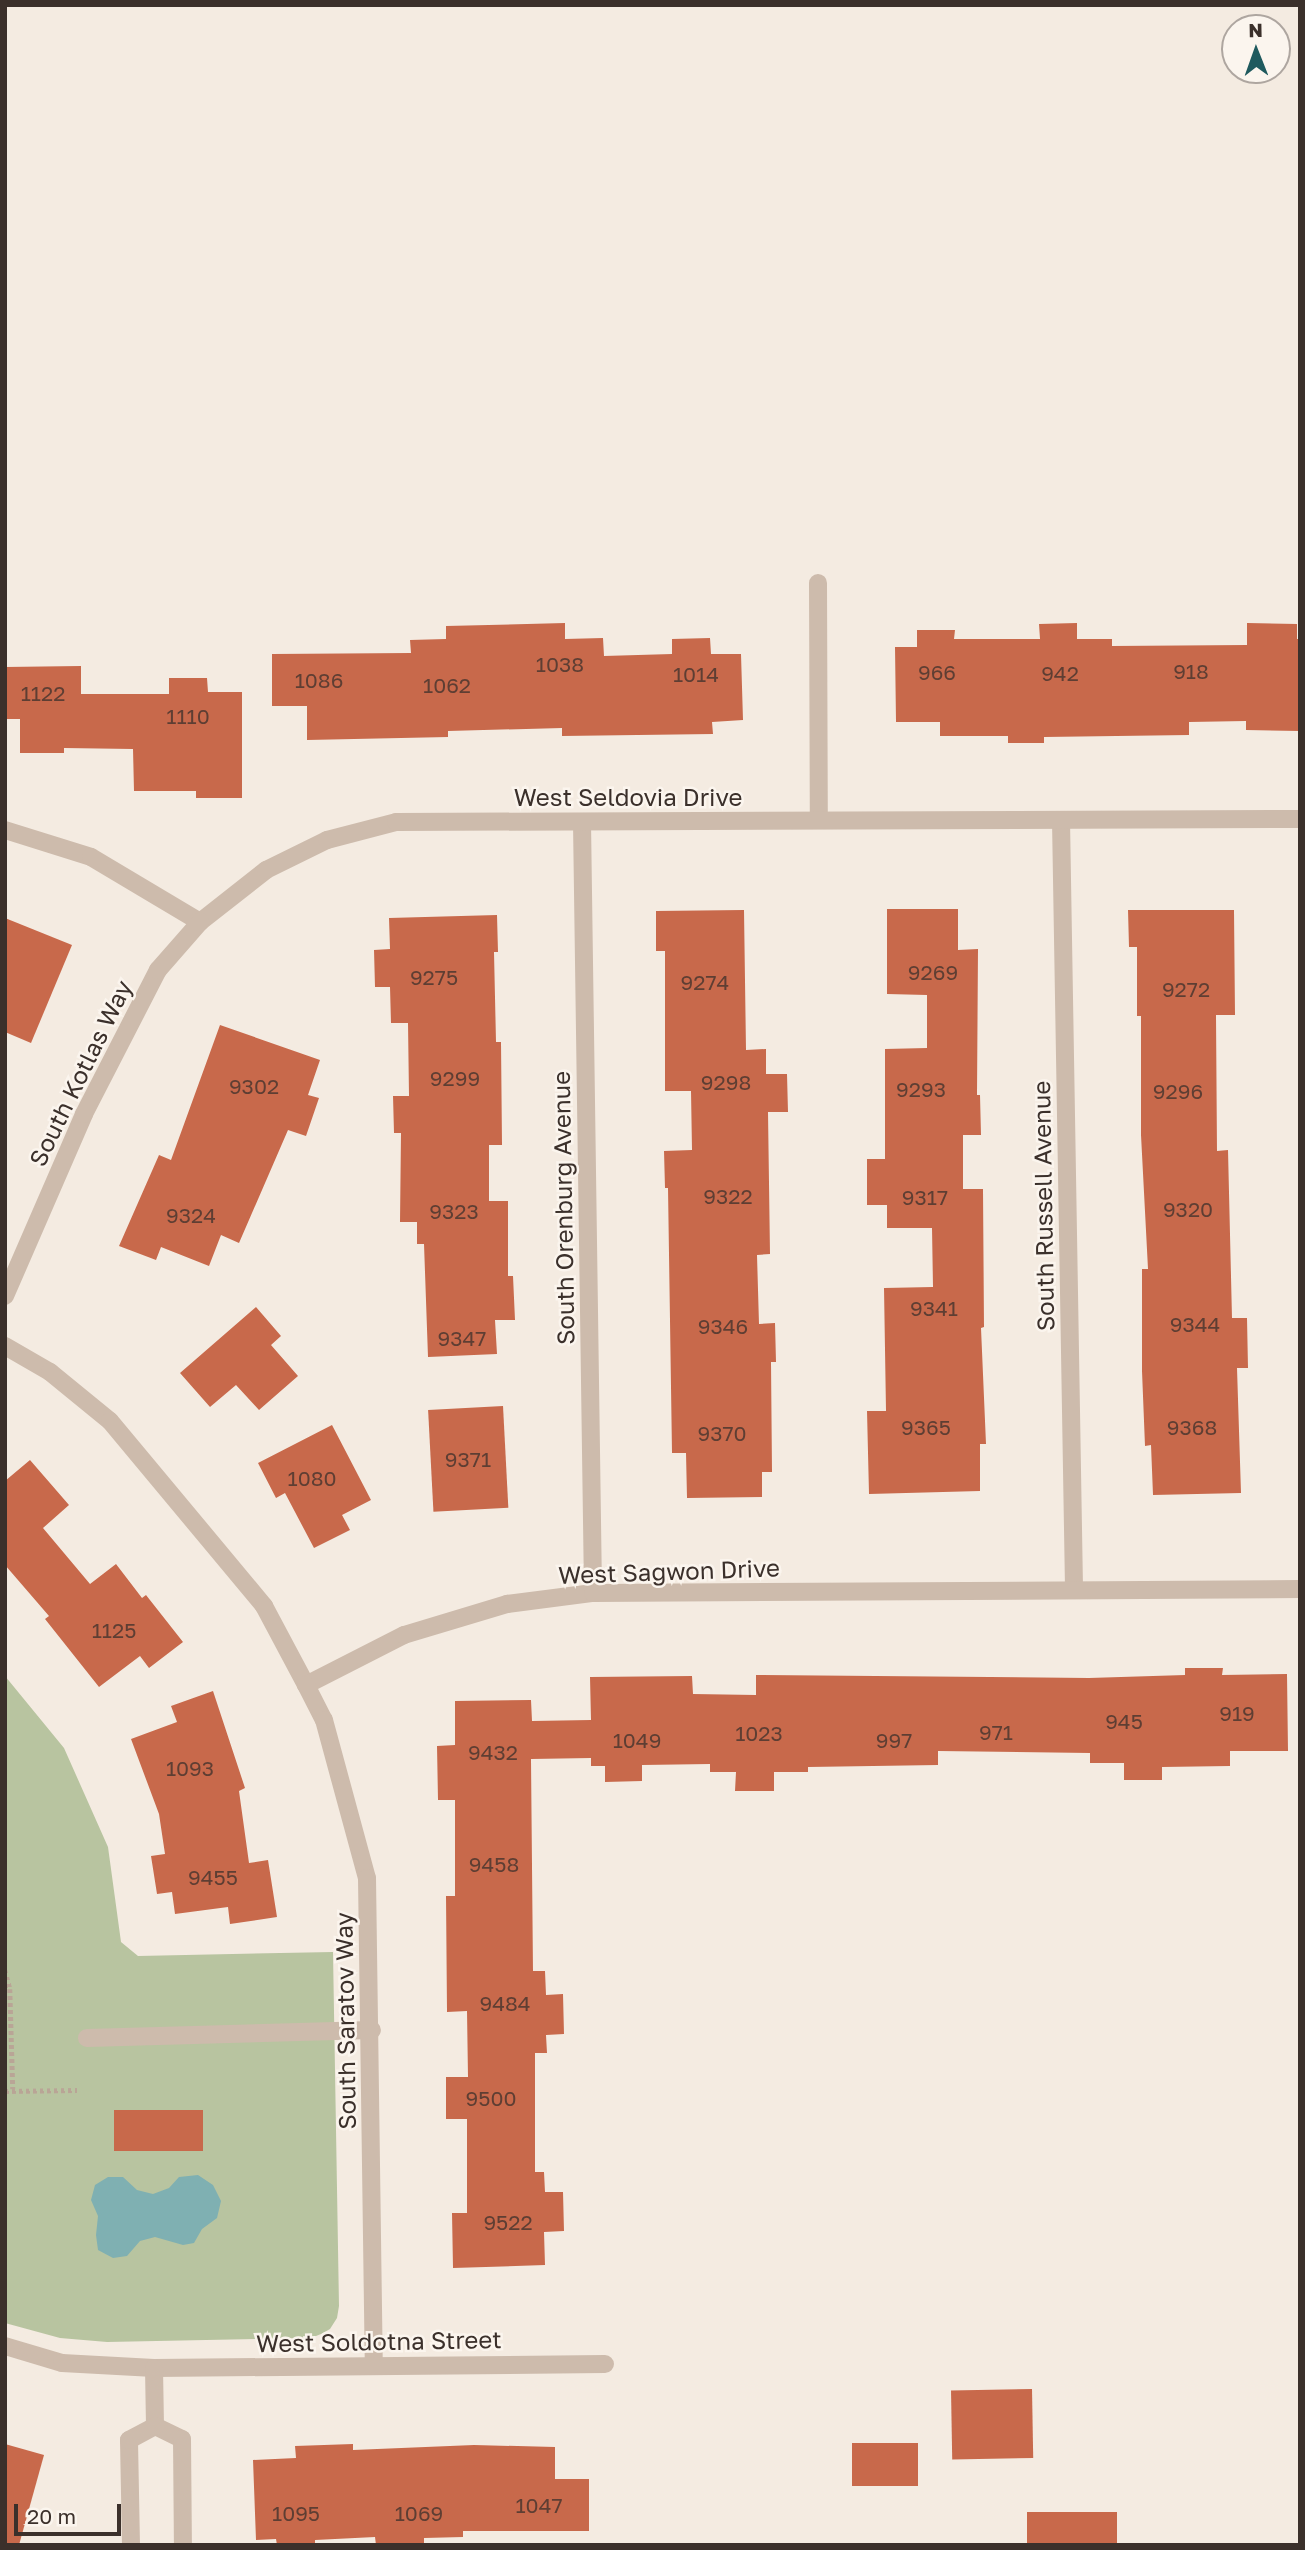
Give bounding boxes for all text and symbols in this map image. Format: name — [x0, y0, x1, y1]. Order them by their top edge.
north arrow — [1221, 14, 1291, 84]
text: N — [1248, 18, 1263, 41]
house number: 1038 — [536, 651, 584, 677]
house number: 918 — [1173, 658, 1209, 684]
house number: 966 — [918, 659, 956, 685]
house number: 942 — [1041, 660, 1079, 686]
house number: 1014 — [673, 661, 719, 687]
house number: 1086 — [295, 667, 343, 693]
house number: 1062 — [423, 672, 471, 698]
house number: 1122 — [21, 680, 65, 706]
house number: 1110 — [166, 703, 210, 729]
street label: West Seldovia Drive — [514, 783, 742, 811]
house number: 9269 — [908, 959, 958, 985]
house number: 9275 — [410, 964, 458, 990]
house number: 9274 — [681, 969, 729, 995]
street label: South Kotlas Way — [23, 975, 137, 1171]
house number: 9272 — [1162, 976, 1210, 1002]
house number: 9299 — [430, 1065, 480, 1091]
house number: 9298 — [701, 1069, 751, 1095]
street label: South Orenburg Avenue — [546, 1071, 580, 1345]
house number: 9302 — [229, 1073, 279, 1099]
house number: 9293 — [896, 1076, 946, 1102]
house number: 9296 — [1153, 1078, 1203, 1104]
street label: South Russell Avenue — [1026, 1081, 1060, 1331]
house number: 9322 — [703, 1183, 753, 1209]
house number: 9317 — [902, 1184, 948, 1210]
house number: 9320 — [1163, 1196, 1213, 1222]
house number: 9323 — [429, 1198, 479, 1224]
house number: 9324 — [166, 1202, 216, 1228]
house number: 9341 — [910, 1295, 958, 1321]
house number: 9344 — [1170, 1311, 1220, 1337]
house number: 9346 — [698, 1313, 748, 1339]
house number: 9347 — [438, 1325, 486, 1351]
house number: 9365 — [901, 1414, 951, 1440]
house number: 9368 — [1167, 1414, 1217, 1440]
house number: 9370 — [697, 1420, 747, 1446]
house number: 9371 — [445, 1446, 491, 1472]
house number: 1080 — [287, 1465, 337, 1491]
street label: West Sagwon Drive — [558, 1553, 780, 1589]
house number: 1125 — [92, 1617, 136, 1643]
house number: 919 — [1219, 1700, 1255, 1726]
house number: 945 — [1105, 1708, 1143, 1734]
house number: 971 — [979, 1719, 1013, 1745]
house number: 1023 — [735, 1720, 783, 1746]
house number: 1049 — [613, 1727, 661, 1753]
house number: 997 — [876, 1727, 912, 1753]
house number: 9432 — [468, 1739, 518, 1765]
house number: 1093 — [166, 1755, 214, 1781]
house number: 9458 — [469, 1851, 519, 1877]
house number: 9455 — [188, 1864, 238, 1890]
street label: South Saratov Way — [329, 1912, 361, 2130]
house number: 9484 — [479, 1990, 531, 2016]
house number: 9500 — [466, 2085, 516, 2111]
house number: 9522 — [483, 2209, 533, 2235]
street label: West Soldotna Street — [256, 2324, 502, 2358]
scale bar — [18, 2490, 124, 2534]
house number: 1047 — [515, 2492, 563, 2518]
house number: 1095 — [272, 2500, 320, 2526]
house number: 1069 — [395, 2500, 443, 2526]
text: 20 m — [27, 2503, 76, 2529]

